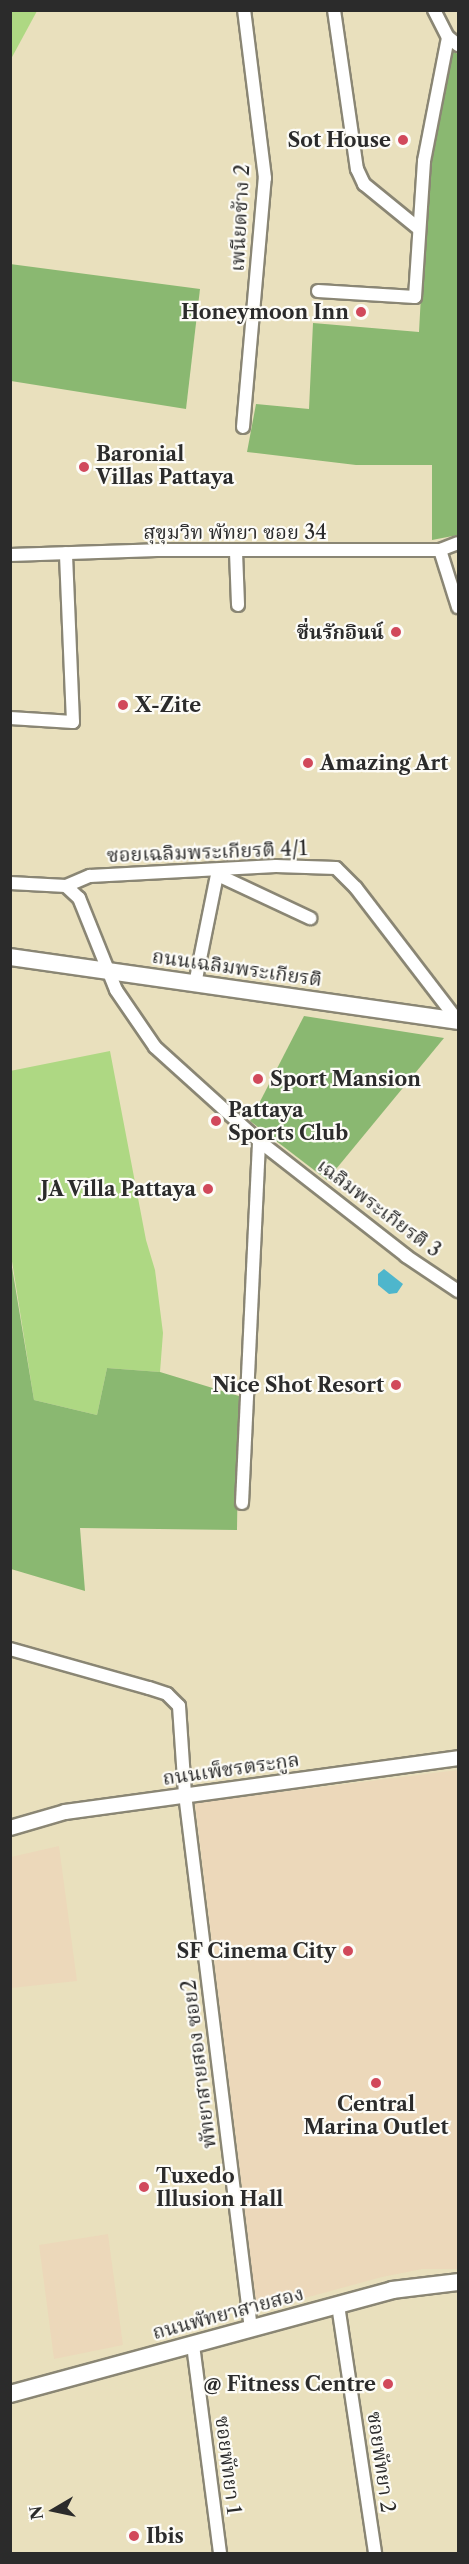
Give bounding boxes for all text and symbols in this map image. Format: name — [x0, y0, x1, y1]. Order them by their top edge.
place label: Sot House — [287, 128, 391, 152]
marker: Sot House — [396, 133, 410, 147]
street label: เพนียดช้าง 2 — [225, 164, 255, 272]
place label: Honeymoon Inn — [181, 300, 349, 324]
marker: Honeymoon Inn — [354, 305, 368, 319]
place label: Baronial Villas Pattaya — [96, 443, 234, 490]
marker: Baronial Villas Pattaya — [77, 460, 91, 474]
street label: สุขุมวิท พัทยา ซอย 34 — [143, 520, 327, 544]
place label: ชื่นรักอินน์ — [297, 620, 384, 644]
marker: ชื่นรักอินน์ — [389, 625, 403, 639]
place label: X-Zite — [135, 693, 201, 717]
marker: X-Zite — [116, 698, 130, 712]
place label: Amazing Art — [320, 751, 449, 775]
marker: Amazing Art — [301, 756, 315, 770]
street label: ซอยเฉลิมพระเกียรติ 4/1 — [106, 837, 308, 867]
street label: ถนนเฉลิมพระเกียรติ — [150, 944, 324, 992]
place label: Sport Mansion — [270, 1067, 421, 1091]
marker: Sport Mansion — [251, 1072, 265, 1086]
place label: Pattaya Sports Club — [228, 1098, 348, 1145]
marker: Pattaya Sports Club — [209, 1114, 223, 1128]
street label: เฉลิมพระเกียรติ 3 — [312, 1154, 446, 1262]
place label: JA Villa Pattaya — [39, 1177, 196, 1201]
marker: JA Villa Pattaya — [201, 1182, 215, 1196]
place label: Nice Shot Resort — [212, 1373, 384, 1397]
marker: Nice Shot Resort — [389, 1378, 403, 1392]
street label: ถนนเพ็ชรตระกูล — [161, 1748, 301, 1790]
place label: SF Cinema City — [176, 1939, 336, 1963]
marker: SF Cinema City — [341, 1944, 355, 1958]
street label: พัทยาสายสอง ซอย2 — [177, 1978, 221, 2150]
marker: Central Marina Outlet — [369, 2076, 383, 2090]
place label: Central Marina Outlet — [303, 2092, 449, 2139]
place label: Tuxedo Illusion Hall — [156, 2164, 283, 2211]
marker: Tuxedo Illusion Hall — [137, 2180, 151, 2194]
street label: ถนนพัทยาสายสอง — [150, 2281, 306, 2345]
place label: @ Fitness Centre — [204, 2372, 376, 2396]
marker: @ Fitness Centre — [381, 2377, 395, 2391]
street label: ซอยพัทยา 2 — [362, 2410, 400, 2514]
street label: ซอยพัทยา 1 — [210, 2415, 246, 2515]
north arrow — [24, 2480, 84, 2540]
text: N — [25, 2504, 47, 2521]
place label: Ibis — [146, 2524, 184, 2548]
marker: Ibis — [127, 2529, 141, 2543]

